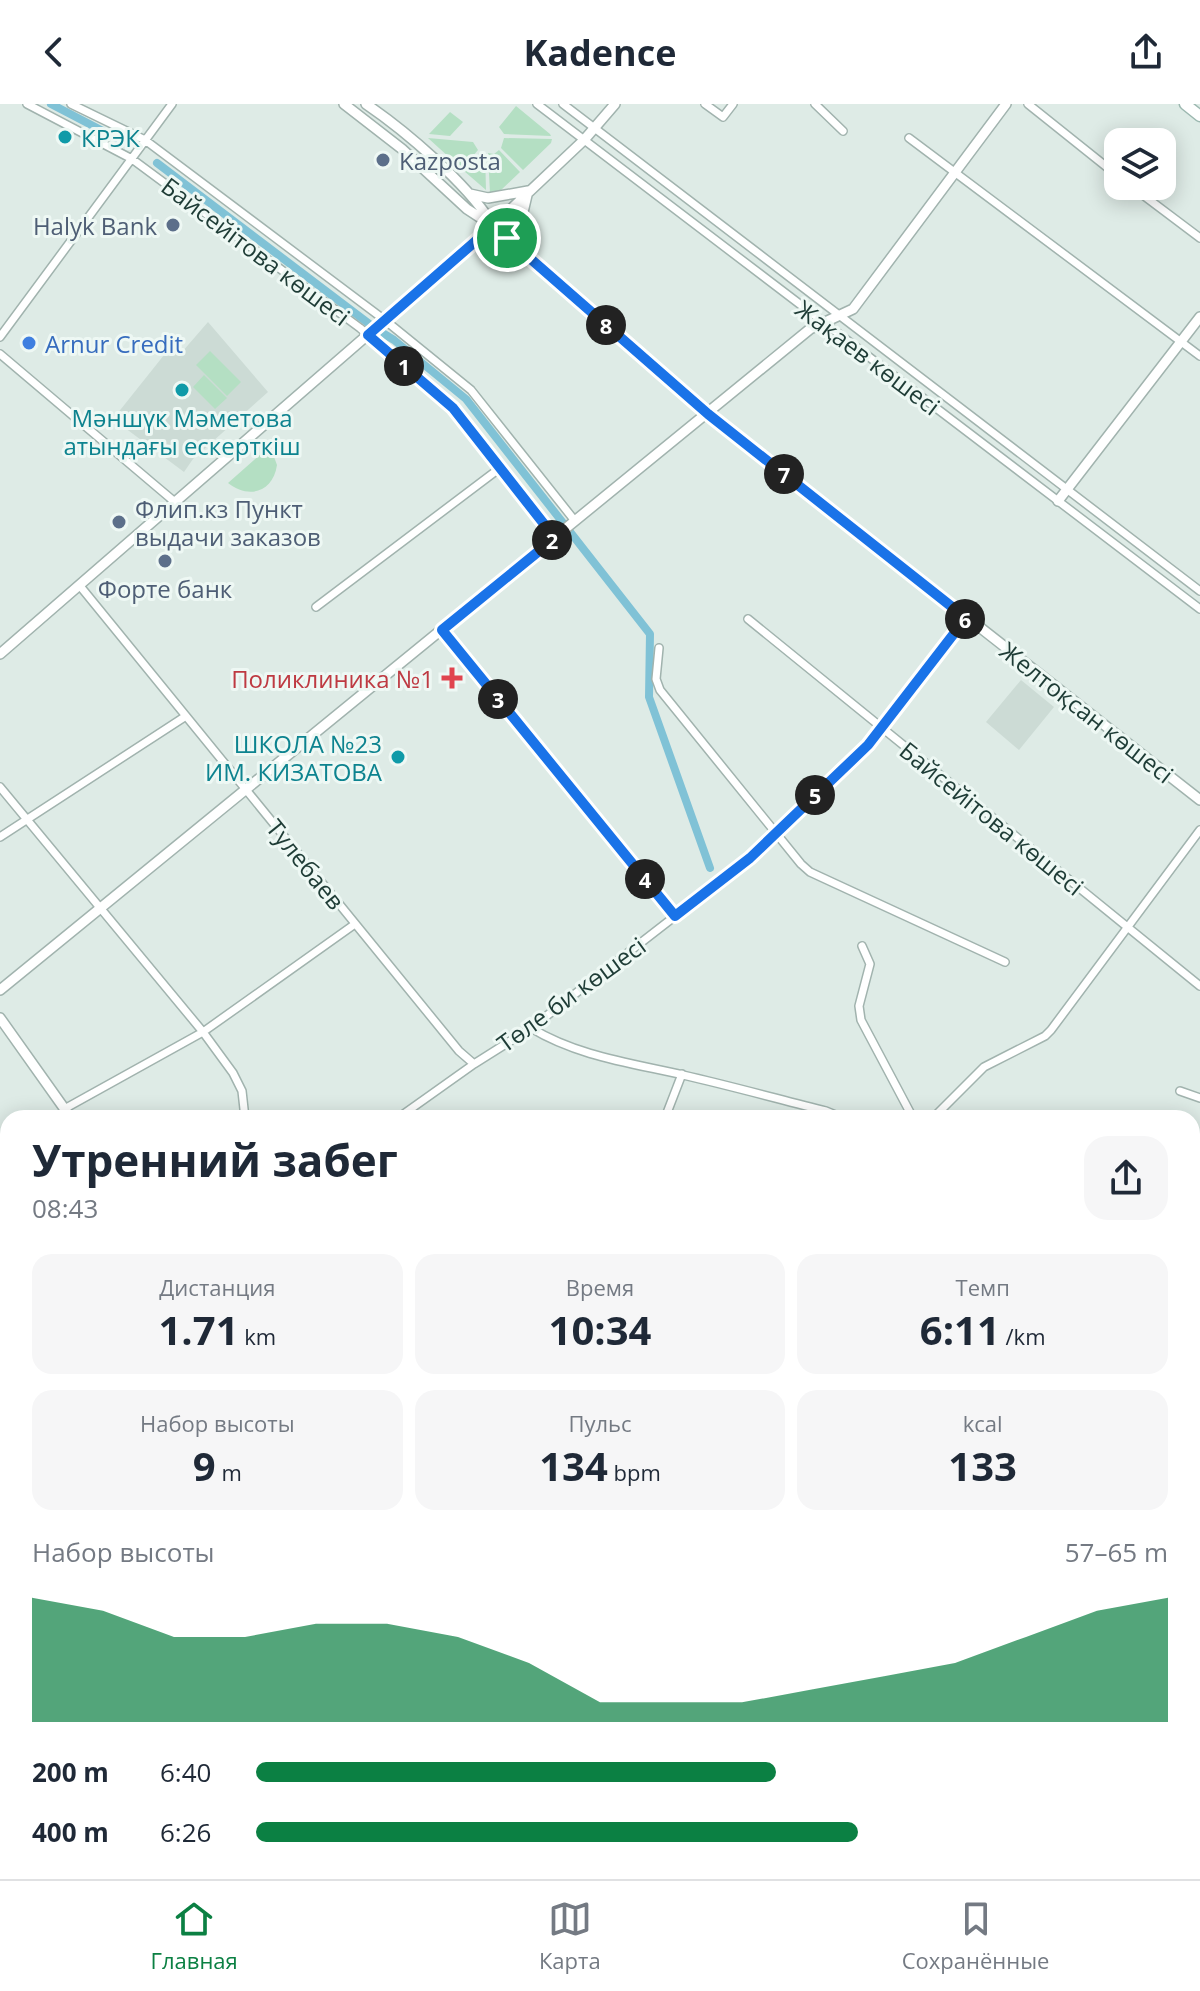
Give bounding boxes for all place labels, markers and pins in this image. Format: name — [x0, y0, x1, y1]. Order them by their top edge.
place label: КРЭК — [81, 121, 140, 154]
marker: КРЭК — [56, 128, 74, 146]
place label: Kazposta — [399, 144, 501, 177]
marker: Kazposta — [374, 151, 392, 169]
pin — [473, 204, 541, 272]
place label: Halyk Bank — [33, 209, 157, 242]
marker: Halyk Bank — [164, 216, 182, 234]
pin: 8 — [586, 305, 626, 345]
place label: Arnur Credit — [45, 327, 183, 360]
marker: Arnur Credit — [20, 334, 38, 352]
pin: 1 — [384, 346, 424, 386]
marker: Мәншүк Мәметова атындағы ескерткіш — [173, 381, 191, 399]
place label: Мәншүк Мәметова атындағы ескерткіш — [63, 401, 301, 462]
pin: 7 — [764, 454, 804, 494]
place label: Флип.кз Пункт выдачи заказов — [135, 492, 321, 553]
marker: Флип.кз Пункт выдачи заказов — [110, 513, 128, 531]
pin: 2 — [532, 520, 572, 560]
marker: Форте банк — [156, 552, 174, 570]
place label: Форте банк — [98, 572, 233, 605]
pin: 6 — [945, 599, 985, 639]
place label: Поликлиника №1 — [231, 662, 434, 695]
marker: Поликлиника №1 — [441, 667, 463, 689]
pin: 3 — [478, 679, 518, 719]
place label: ШКОЛА №23 ИМ. КИЗАТОВА — [205, 727, 383, 788]
marker: ШКОЛА №23 ИМ. КИЗАТОВА — [389, 748, 407, 766]
pin: 5 — [795, 775, 835, 815]
pin: 4 — [625, 859, 665, 899]

